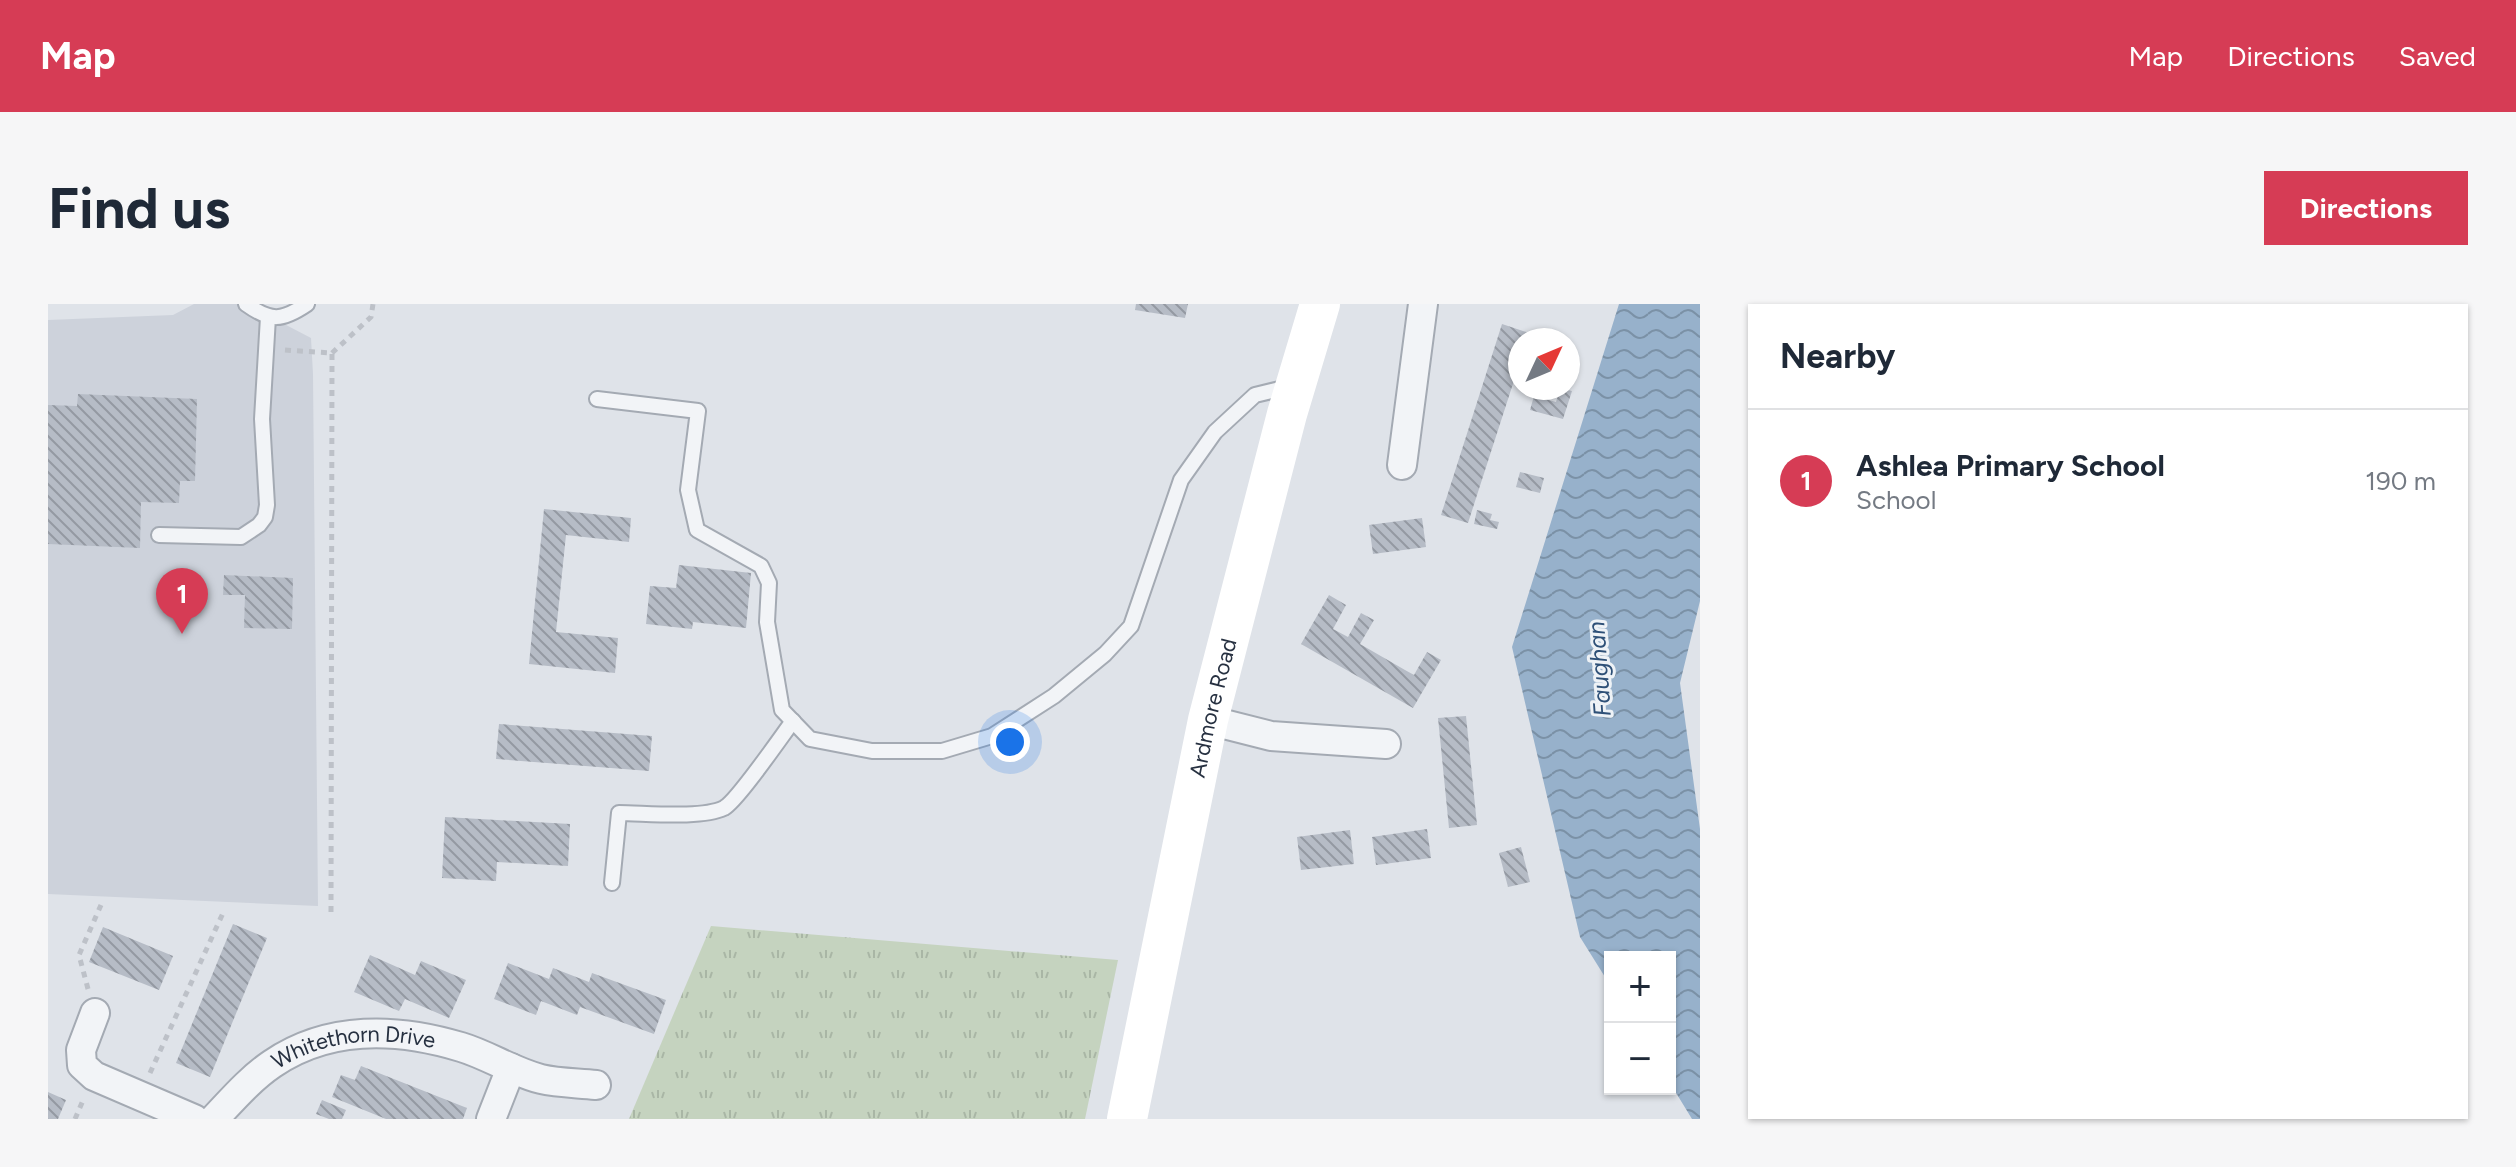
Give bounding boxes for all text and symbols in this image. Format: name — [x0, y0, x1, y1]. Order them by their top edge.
text: Map — [40, 33, 116, 79]
text: Map — [2129, 39, 2183, 73]
text: Directions — [2227, 39, 2355, 73]
text: Saved — [2399, 39, 2476, 73]
button: Directions — [2264, 171, 2468, 245]
text: Find us — [48, 175, 230, 242]
north arrow — [1508, 328, 1580, 400]
text: Nearby — [1780, 336, 1895, 377]
text: Ashlea Primary School — [1856, 447, 2165, 484]
text: 1 — [1801, 465, 1811, 497]
text: 190 m — [2365, 465, 2436, 497]
text: School — [1856, 484, 1936, 516]
pin: 1 — [156, 568, 208, 634]
water label: Faughan — [1581, 620, 1617, 718]
street label: Ardmore Road — [1183, 635, 1242, 780]
your location — [990, 722, 1030, 762]
map controls — [1604, 951, 1676, 1095]
button: + — [1604, 951, 1676, 1023]
street label: Whitethorn Drive — [267, 1020, 438, 1074]
button: − — [1604, 1023, 1676, 1095]

